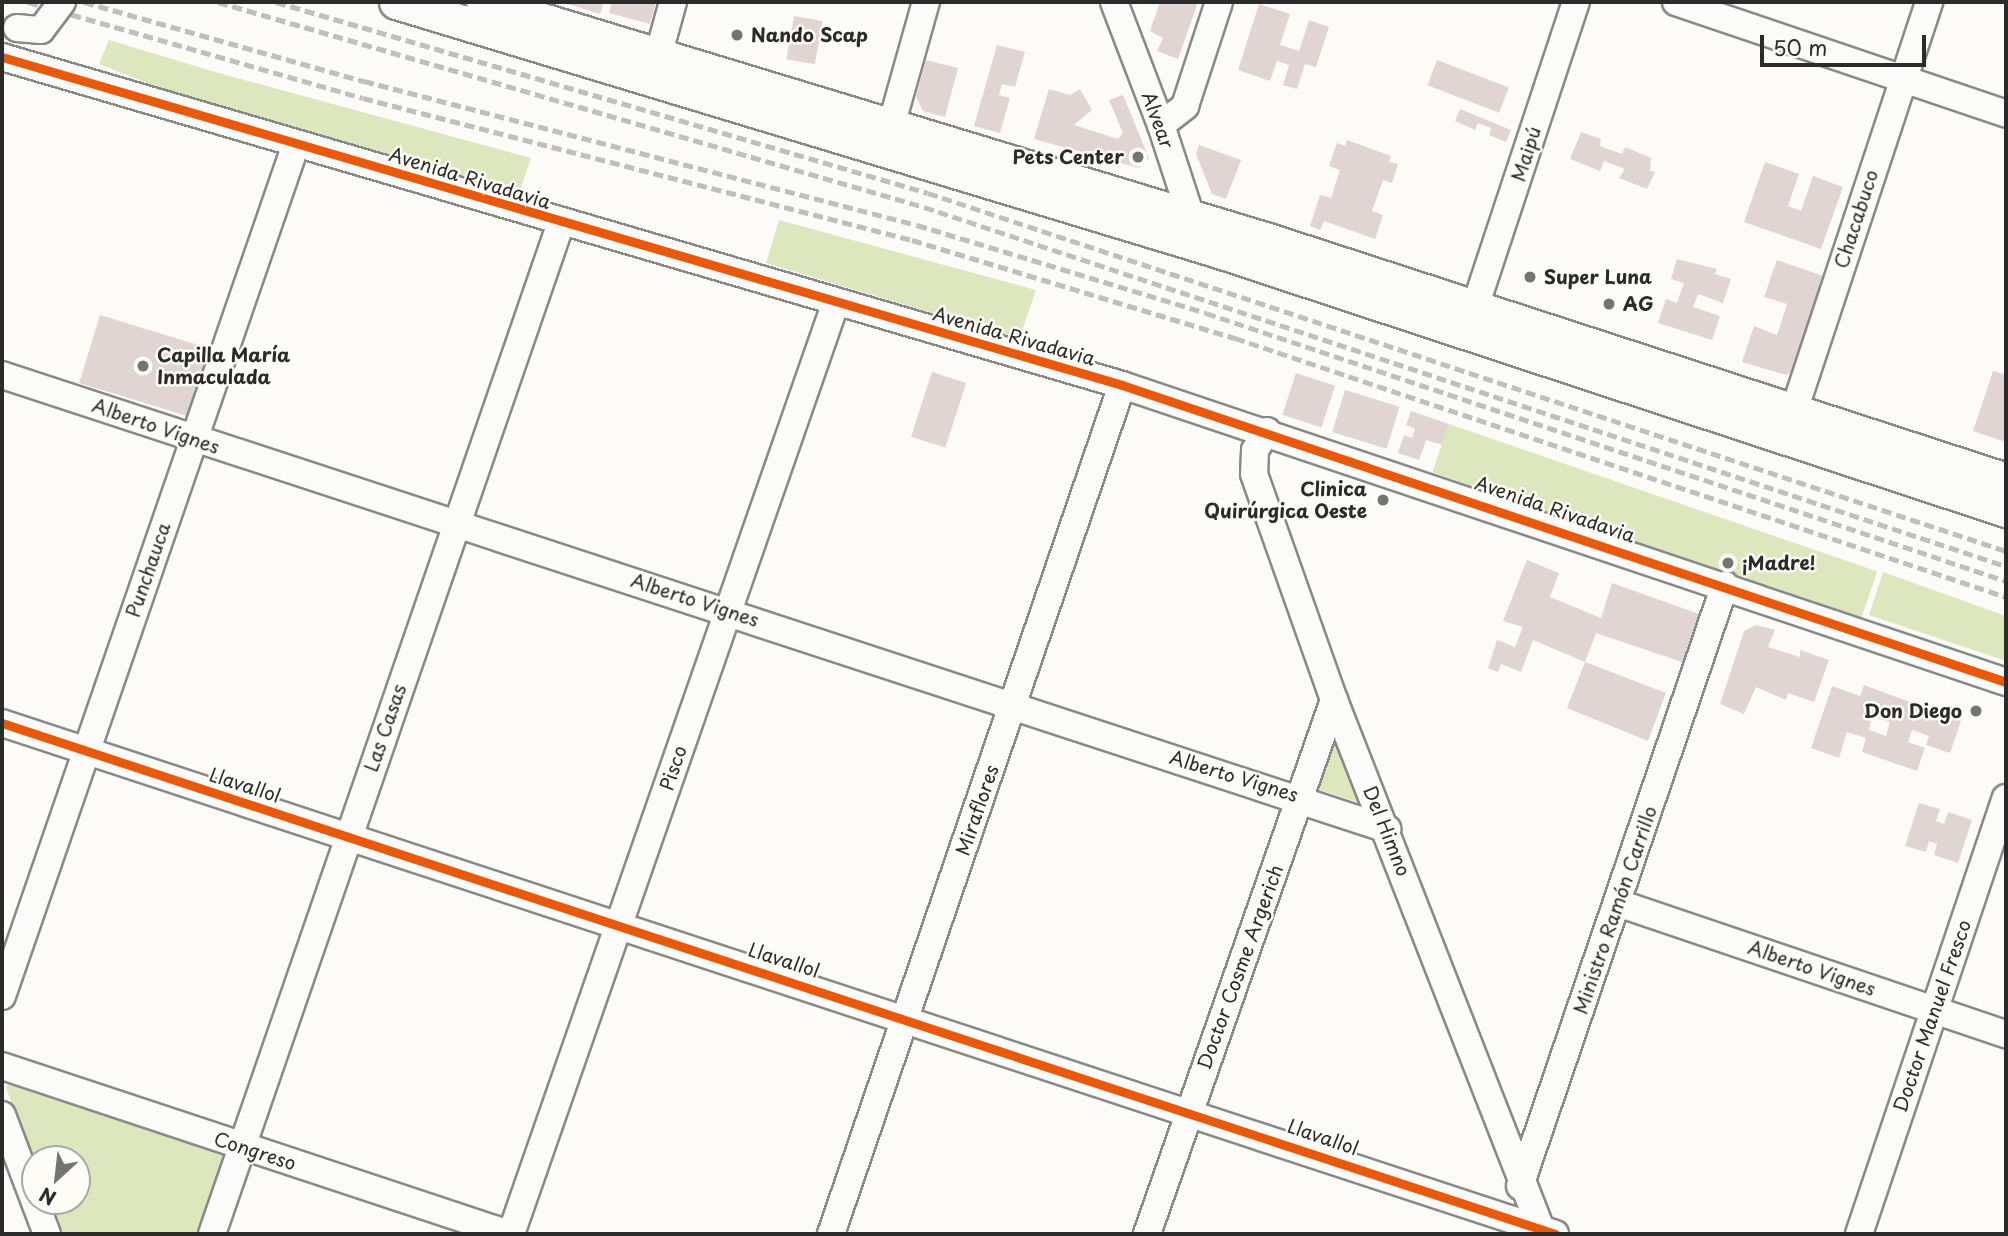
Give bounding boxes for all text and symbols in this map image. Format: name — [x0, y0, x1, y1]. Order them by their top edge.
scale bar — [1763, 21, 1929, 65]
place label: Nando Scap — [751, 24, 867, 46]
marker: Nando Scap — [729, 27, 745, 43]
text: 50 m — [1773, 31, 1827, 63]
street label: Alvear — [1137, 88, 1179, 152]
street label: Maipú — [1506, 124, 1546, 184]
street label: Avenida Rivadavia — [386, 143, 554, 213]
place label: Pets Center — [1011, 146, 1124, 168]
marker: Pets Center — [1130, 149, 1146, 165]
street label: Chacabuco — [1829, 167, 1883, 271]
place label: Super Luna — [1544, 266, 1653, 288]
marker: Super Luna — [1522, 269, 1538, 285]
place label: AG — [1623, 293, 1653, 315]
marker: AG — [1601, 296, 1617, 312]
street label: Avenida Rivadavia — [930, 302, 1098, 370]
place label: Capilla María Inmaculada — [157, 344, 291, 388]
marker: Capilla María Inmaculada — [135, 358, 151, 374]
street label: Alberto Vignes — [89, 393, 223, 459]
street label: Avenida Rivadavia — [1472, 471, 1638, 547]
place label: Clinica Quirúrgica Oeste — [1204, 478, 1367, 522]
marker: Clinica Quirúrgica Oeste — [1373, 490, 1393, 510]
street label: Punchauca — [121, 520, 175, 620]
place label: ¡Madre! — [1742, 552, 1815, 574]
marker: ¡Madre! — [1720, 555, 1736, 571]
street label: Alberto Vignes — [628, 568, 762, 632]
street label: Las Casas — [359, 680, 411, 776]
place label: Don Diego — [1864, 700, 1962, 722]
marker: Don Diego — [1968, 703, 1984, 719]
street label: Pisco — [655, 743, 691, 793]
street label: Alberto Vignes — [1167, 745, 1301, 807]
street label: Miraflores — [951, 762, 1003, 858]
street label: Llavallol — [207, 763, 283, 807]
street label: Del Himno — [1358, 782, 1416, 880]
street label: Ministro Ramón Carrillo — [1569, 803, 1661, 1017]
street label: Doctor Cosme Argerich — [1192, 862, 1288, 1072]
street label: Doctor Manuel Fresco — [1888, 916, 1976, 1116]
street label: Alberto Vignes — [1745, 935, 1879, 1001]
street label: Llavallol — [746, 938, 822, 982]
street label: Llavallol — [1285, 1114, 1361, 1160]
street label: Congreso — [211, 1127, 299, 1175]
north arrow — [21, 1145, 91, 1215]
text: N — [34, 1181, 60, 1213]

